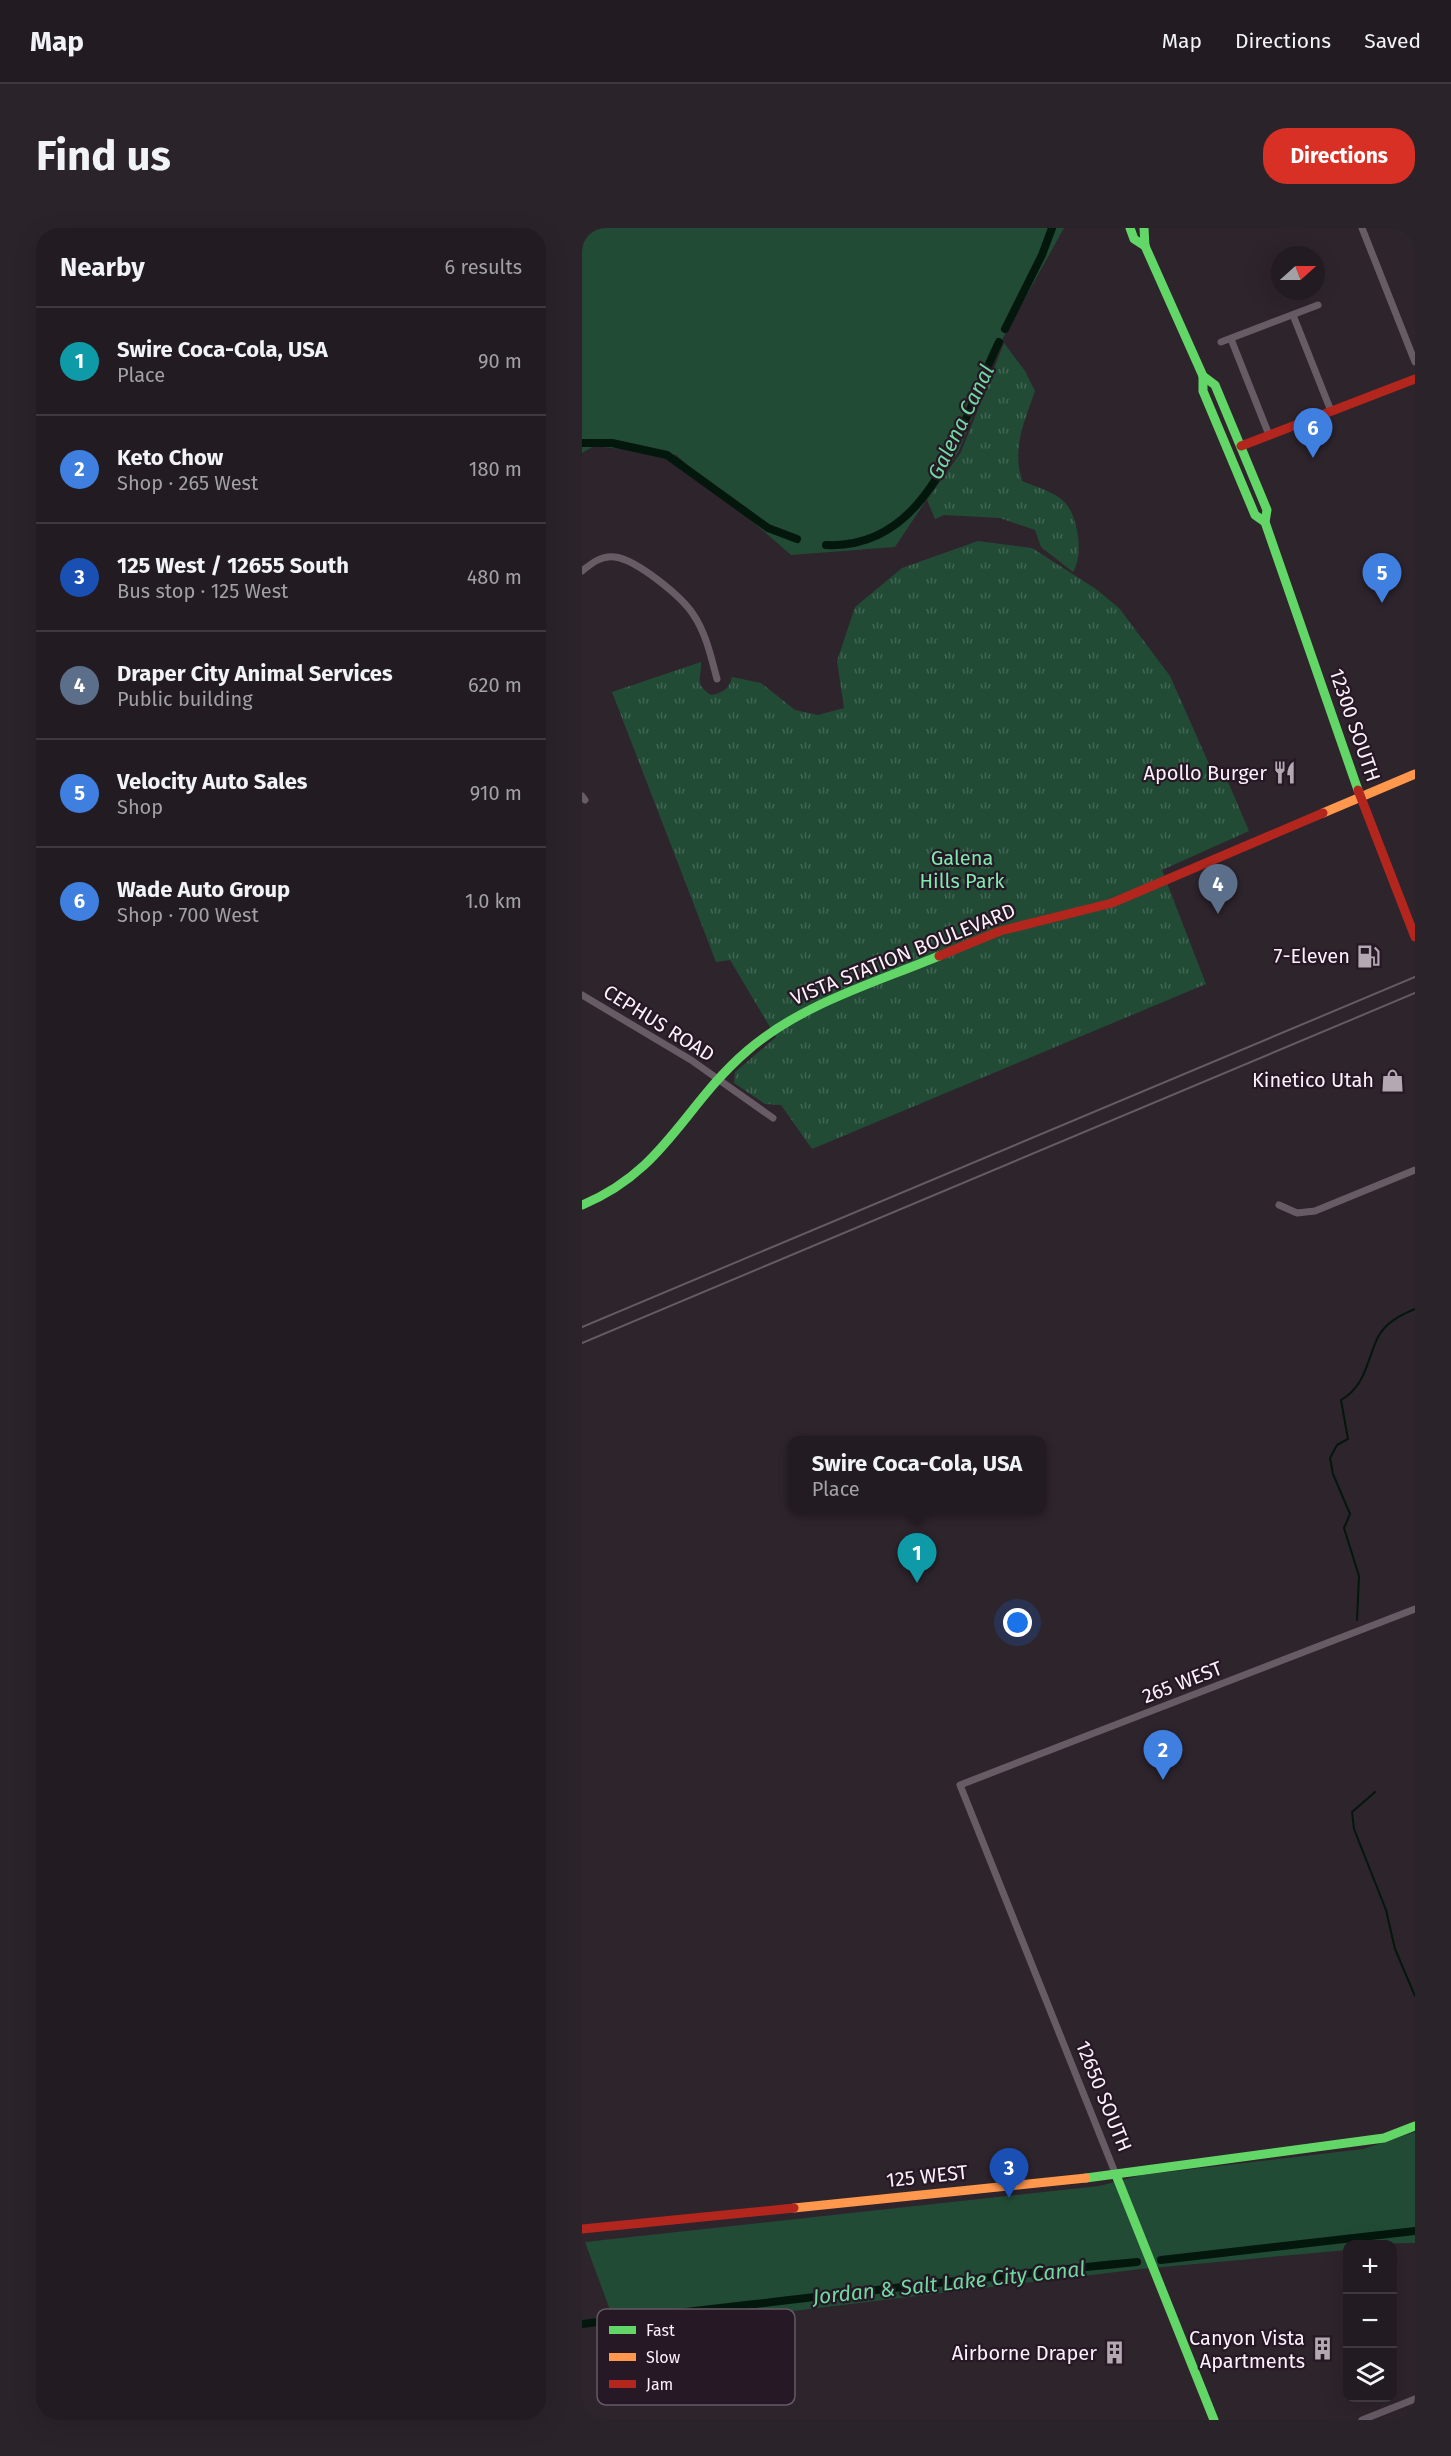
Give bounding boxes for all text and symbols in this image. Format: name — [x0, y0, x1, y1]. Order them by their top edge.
text: Map — [30, 25, 84, 58]
text: Map — [1162, 28, 1202, 54]
text: Directions — [1235, 28, 1331, 54]
text: Saved — [1364, 28, 1421, 54]
button: Directions — [1263, 128, 1415, 184]
text: Find us — [36, 131, 171, 181]
north arrow — [1271, 246, 1325, 300]
text: Nearby — [60, 252, 145, 283]
text: 6 results — [445, 255, 522, 279]
text: Swire Coca-Cola, USA — [117, 336, 328, 363]
text: 1 — [75, 349, 84, 373]
text: 90 m — [478, 349, 522, 373]
water label: Galena Canal — [922, 360, 1000, 484]
text: Place — [117, 363, 165, 387]
pin: 6 — [1294, 408, 1332, 458]
text: Keto Chow — [117, 444, 223, 471]
text: 2 — [74, 457, 85, 481]
text: 180 m — [469, 457, 522, 481]
text: Shop · 265 West — [117, 471, 258, 495]
text: 125 West / 12655 South — [117, 552, 349, 579]
pin: 5 — [1362, 554, 1402, 603]
text: 3 — [74, 565, 85, 589]
text: 480 m — [467, 565, 522, 589]
text: Bus stop · 125 West — [117, 579, 288, 603]
text: Draper City Animal Services — [117, 660, 393, 687]
street label: 12300 SOUTH — [1324, 665, 1386, 785]
text: 4 — [74, 673, 85, 697]
text: 620 m — [468, 673, 522, 697]
text: Public building — [117, 687, 253, 711]
restaurant icon: Apollo Burger — [1272, 760, 1298, 786]
place label: Apollo Burger — [1143, 761, 1267, 785]
text: Velocity Auto Sales — [117, 768, 307, 795]
text: 5 — [74, 781, 85, 805]
text: 910 m — [470, 781, 522, 805]
text: Shop — [117, 795, 163, 819]
park label: Galena Hills Park — [920, 846, 1005, 893]
pin: 4 — [1198, 864, 1238, 914]
text: Wade Auto Group — [117, 876, 290, 903]
text: 6 — [74, 889, 85, 913]
text: 1.0 km — [465, 889, 522, 913]
street label: VISTA STATION BOULEVARD — [787, 898, 1019, 1010]
text: Shop · 700 West — [117, 903, 259, 927]
fuel station icon: 7-Eleven — [1355, 943, 1381, 969]
place label: 7-Eleven — [1274, 944, 1350, 968]
street label: CEPHUS ROAD — [599, 979, 719, 1067]
shop icon: Kinetico Utah — [1379, 1067, 1405, 1093]
place label: Kinetico Utah — [1252, 1068, 1374, 1092]
popup — [788, 1436, 1046, 1514]
text: Swire Coca-Cola, USA — [812, 1450, 1022, 1477]
text: Place — [812, 1477, 860, 1501]
pin: 1 — [898, 1534, 936, 1583]
your location — [1003, 1608, 1032, 1637]
street label: 265 WEST — [1139, 1656, 1226, 1708]
pin: 2 — [1144, 1730, 1182, 1780]
street label: 12650 SOUTH — [1071, 2037, 1137, 2155]
pin: 3 — [990, 2148, 1028, 2198]
street label: 125 WEST — [885, 2160, 970, 2192]
map controls — [1343, 2240, 1397, 2402]
button: + — [1343, 2240, 1397, 2294]
water label: Jordan & Salt Lake City Canal — [810, 2256, 1087, 2310]
button: − — [1343, 2294, 1397, 2348]
legend — [597, 2309, 795, 2405]
text: Fast — [646, 2321, 675, 2340]
place label: Canyon Vista Apartments — [1189, 2326, 1305, 2373]
building icon: Canyon Vista Apartments — [1310, 2336, 1336, 2362]
building icon: Airborne Draper — [1102, 2340, 1128, 2366]
place label: Airborne Draper — [952, 2341, 1097, 2365]
text: Slow — [646, 2348, 681, 2367]
button: layers — [1343, 2348, 1397, 2402]
text: Jam — [646, 2375, 673, 2394]

